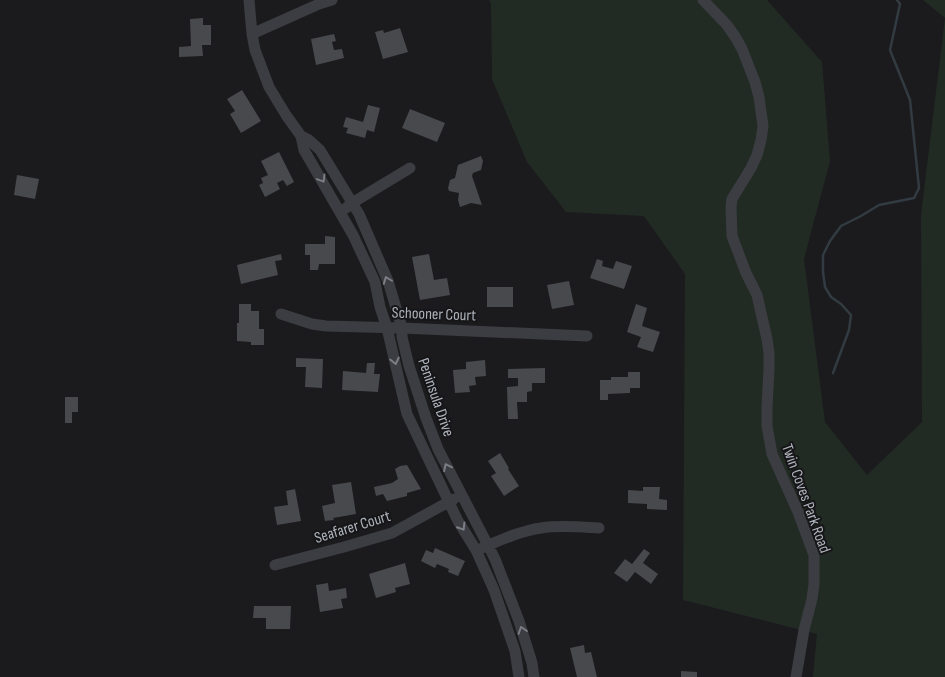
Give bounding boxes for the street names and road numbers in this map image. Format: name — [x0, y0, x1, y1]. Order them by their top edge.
street label: Schooner Court — [391, 304, 477, 325]
street label: Peninsula Drive — [413, 356, 458, 439]
street label: Twin Coves Park Road — [777, 441, 834, 556]
street label: Seafarer Court — [312, 507, 393, 548]

